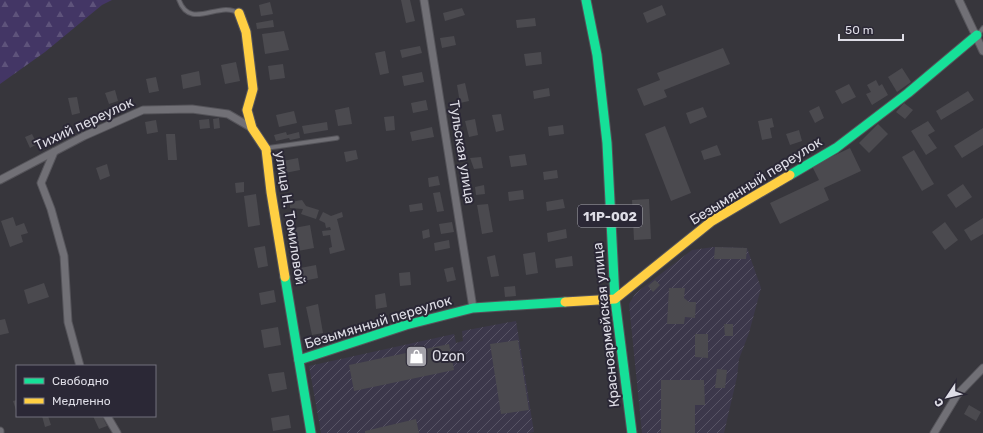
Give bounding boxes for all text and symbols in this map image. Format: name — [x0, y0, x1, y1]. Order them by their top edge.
scale bar — [839, 16, 903, 42]
text: 50 m — [845, 23, 873, 37]
street label: Тихий переулок — [32, 93, 137, 154]
street label: Тульская улица — [445, 99, 479, 205]
street label: Безымянный переулок — [687, 133, 826, 229]
street label: улица Н. Томиловой — [271, 150, 309, 286]
road number: 11Р-002 — [578, 205, 642, 227]
street label: Красноармейская улица — [589, 242, 623, 408]
street label: Безымянный переулок — [302, 291, 454, 352]
shop icon: Ozon — [404, 343, 430, 369]
place label: Ozon — [432, 348, 465, 365]
legend — [16, 365, 156, 417]
text: Свободно — [52, 374, 109, 388]
north arrow — [927, 377, 967, 417]
text: Медленно — [52, 394, 111, 408]
text: С — [932, 395, 947, 409]

